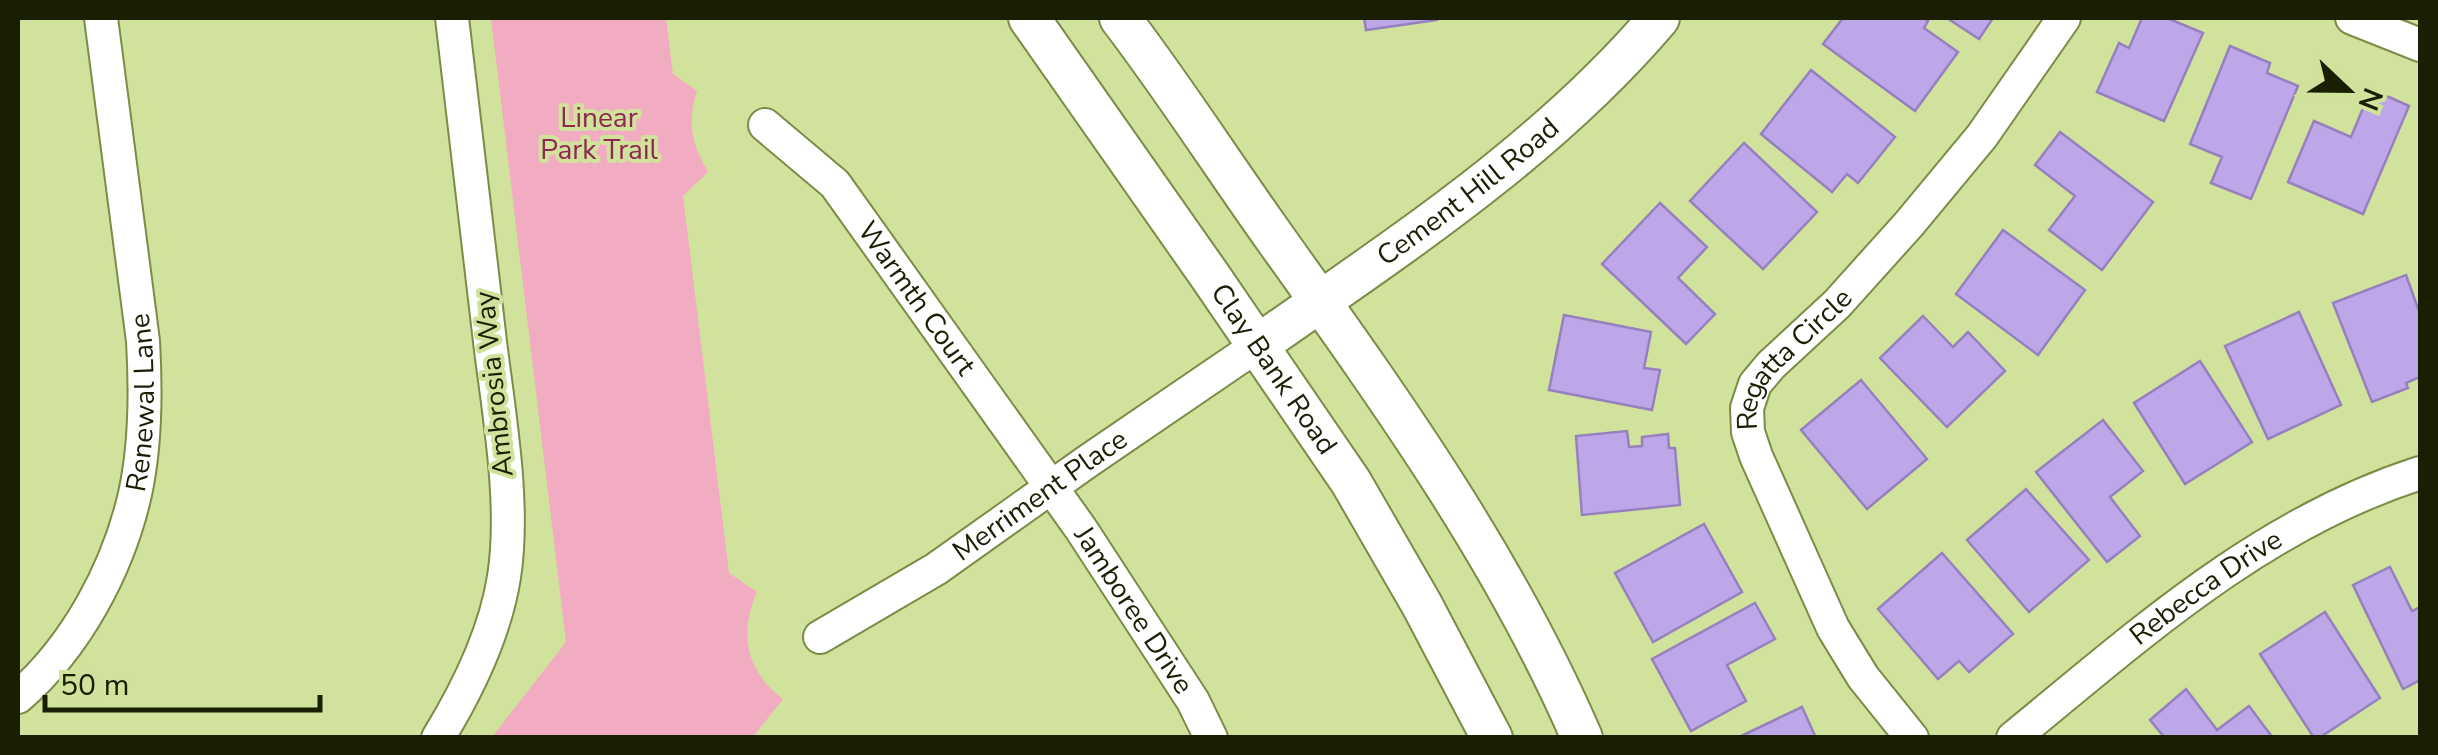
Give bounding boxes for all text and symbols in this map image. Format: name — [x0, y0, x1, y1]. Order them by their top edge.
north arrow — [2298, 40, 2398, 140]
text: N — [2349, 82, 2392, 116]
park label: Linear Park Trail — [540, 99, 658, 169]
street label: Cement Hill Road — [1369, 109, 1567, 275]
street label: Warmth Court — [849, 214, 985, 383]
street label: Clay Bank Road — [1202, 276, 1346, 462]
street label: Regatta Circle — [1728, 280, 1861, 431]
street label: Ambrosia Way — [465, 289, 523, 479]
street label: Renewal Lane — [117, 311, 164, 495]
street label: Merriment Place — [945, 421, 1135, 570]
street label: Jamboree Drive — [1065, 518, 1202, 701]
street label: Rebecca Drive — [2122, 520, 2289, 654]
scale bar — [45, 650, 320, 712]
text: 50 m — [60, 665, 129, 706]

